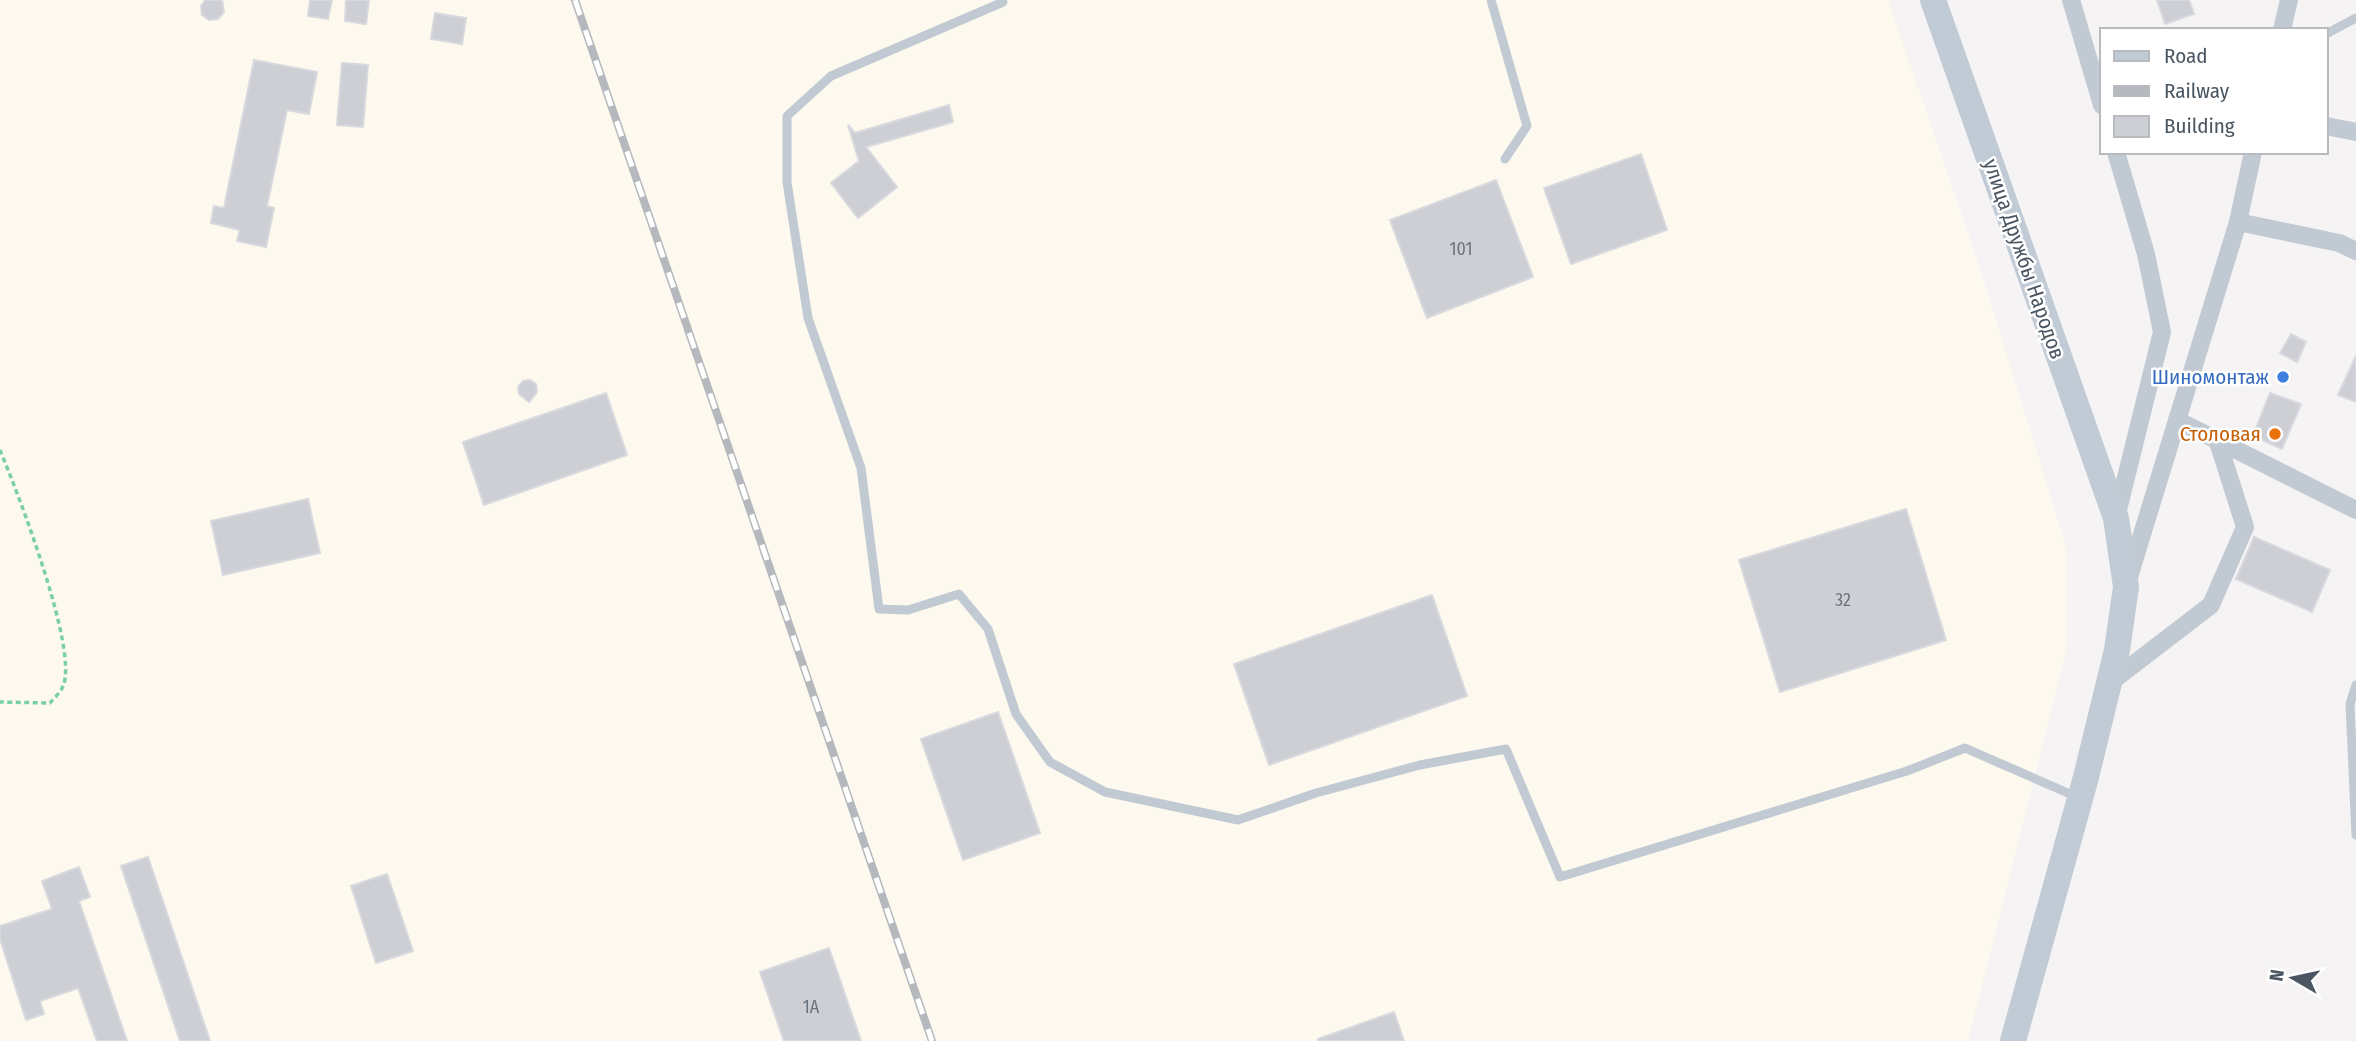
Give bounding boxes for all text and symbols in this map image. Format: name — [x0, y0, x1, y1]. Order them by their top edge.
legend — [2100, 28, 2328, 154]
text: Road — [2164, 43, 2208, 69]
text: Railway — [2164, 78, 2230, 104]
text: Building — [2164, 113, 2235, 139]
street label: улица Дружбы Народов — [1978, 155, 2070, 363]
house number: 101 — [1450, 238, 1472, 260]
place label: Шиномонтаж — [2152, 364, 2270, 390]
marker: Шиномонтаж — [2275, 369, 2291, 385]
place label: Столовая — [2180, 421, 2261, 447]
marker: Столовая — [2267, 426, 2283, 442]
house number: 32 — [1835, 589, 1851, 611]
north arrow — [2258, 943, 2328, 1013]
text: N — [2264, 968, 2289, 983]
house number: 1А — [803, 996, 820, 1018]

